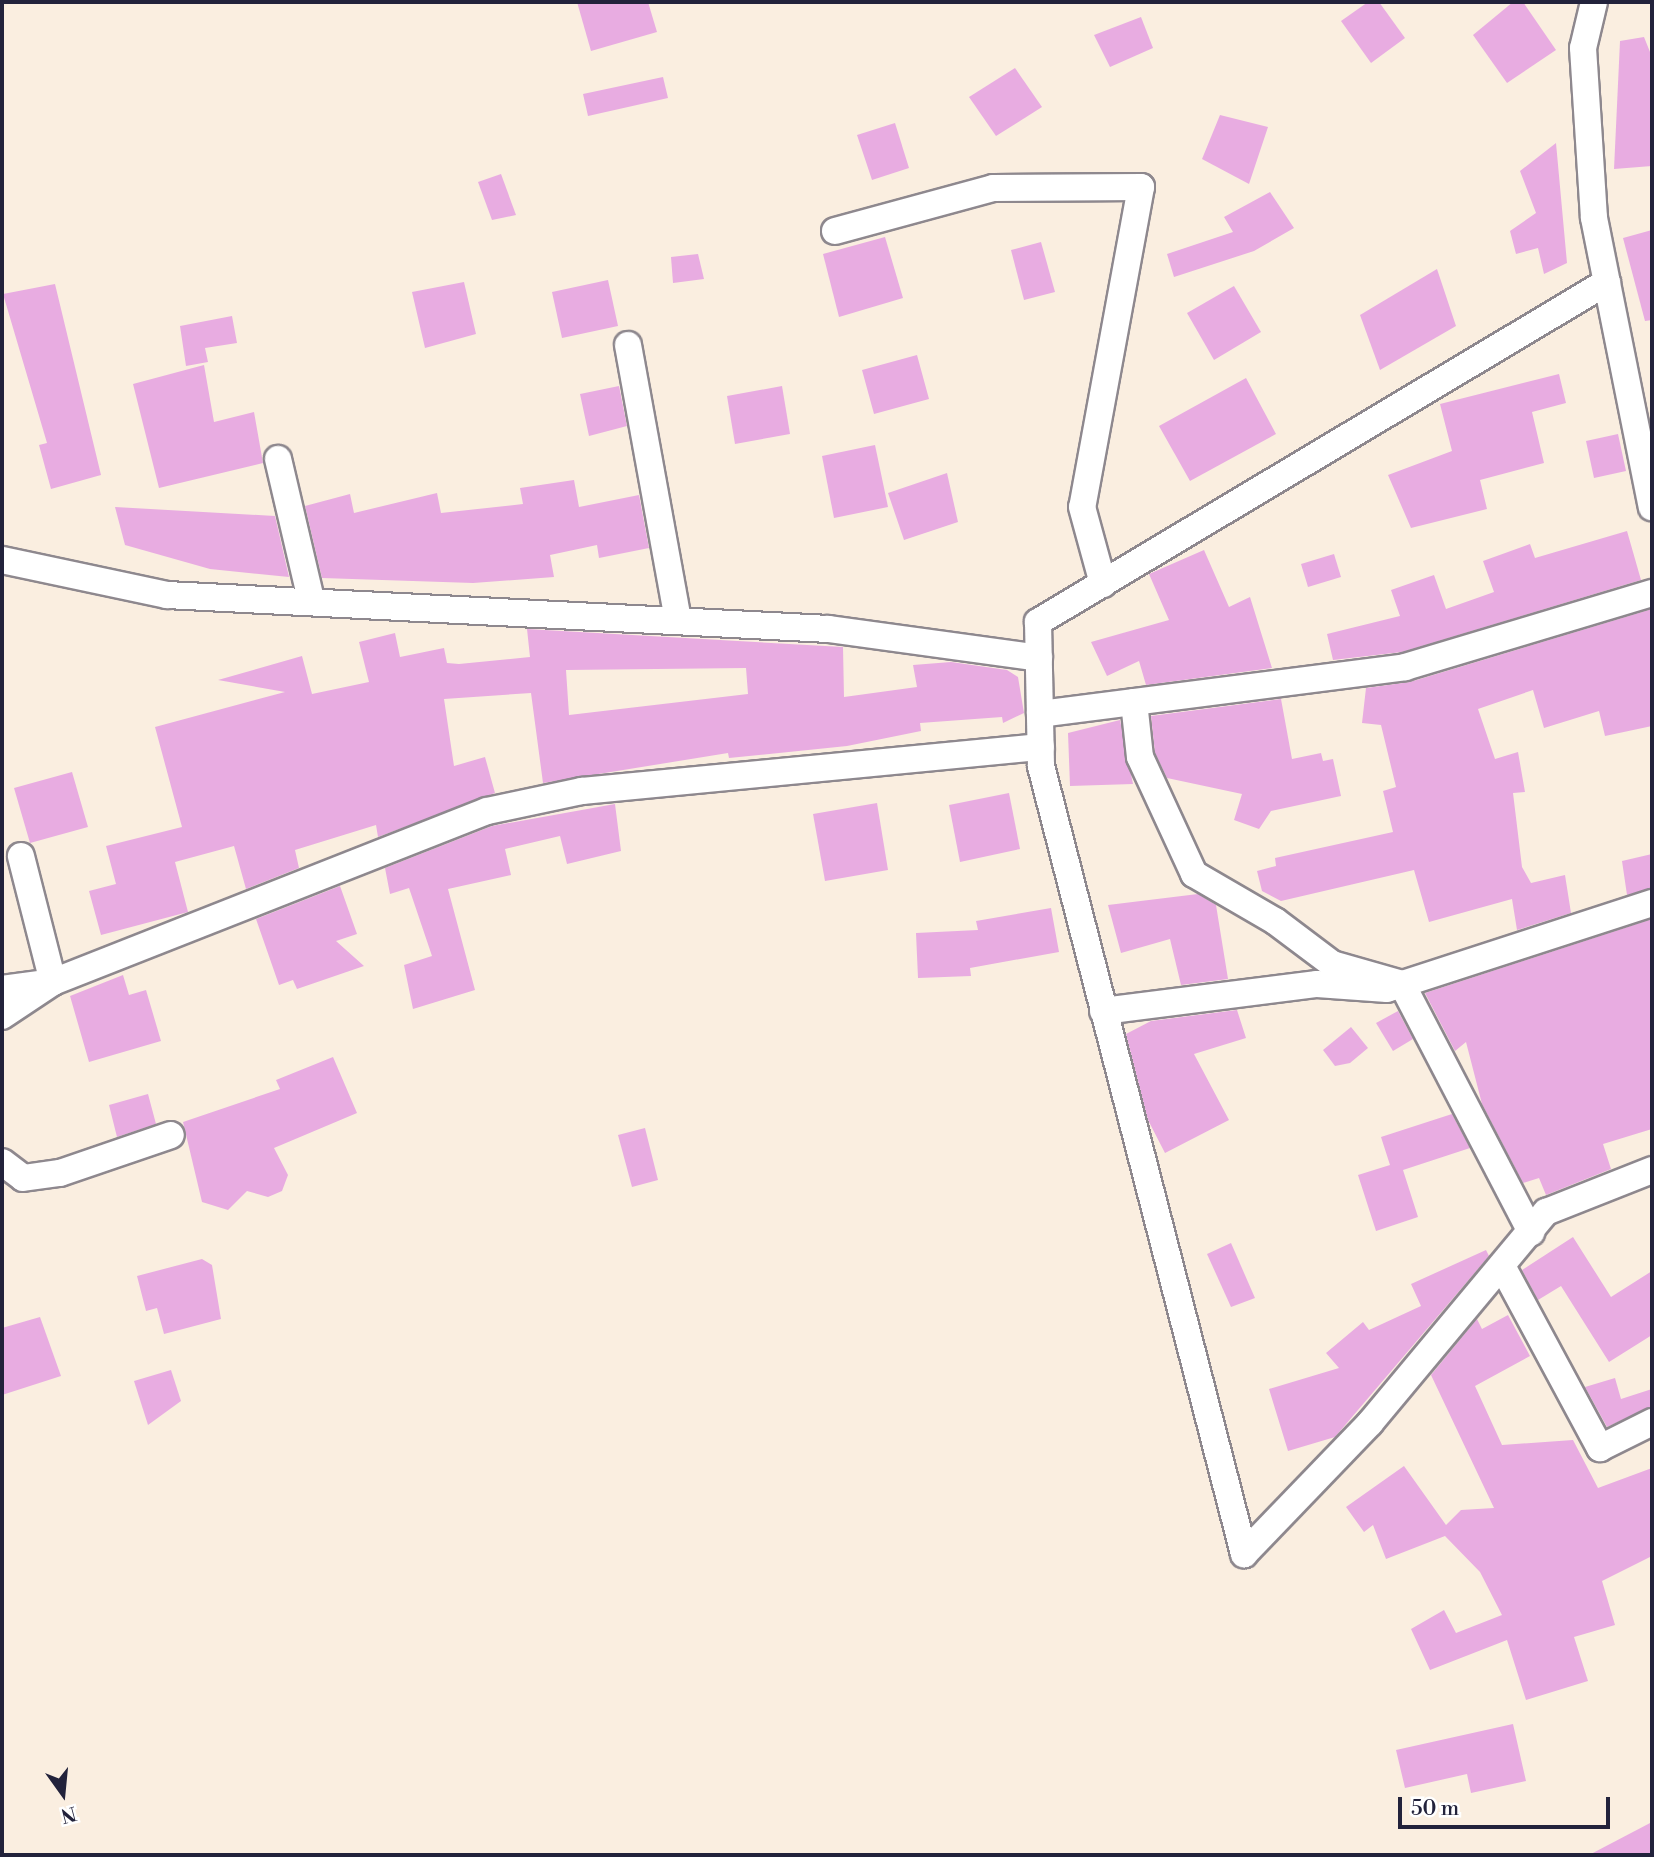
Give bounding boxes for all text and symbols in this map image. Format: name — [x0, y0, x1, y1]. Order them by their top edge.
north arrow — [28, 1759, 98, 1829]
scale bar — [1402, 1784, 1614, 1828]
text: 50 m — [1411, 1796, 1459, 1822]
text: N — [58, 1801, 79, 1828]

